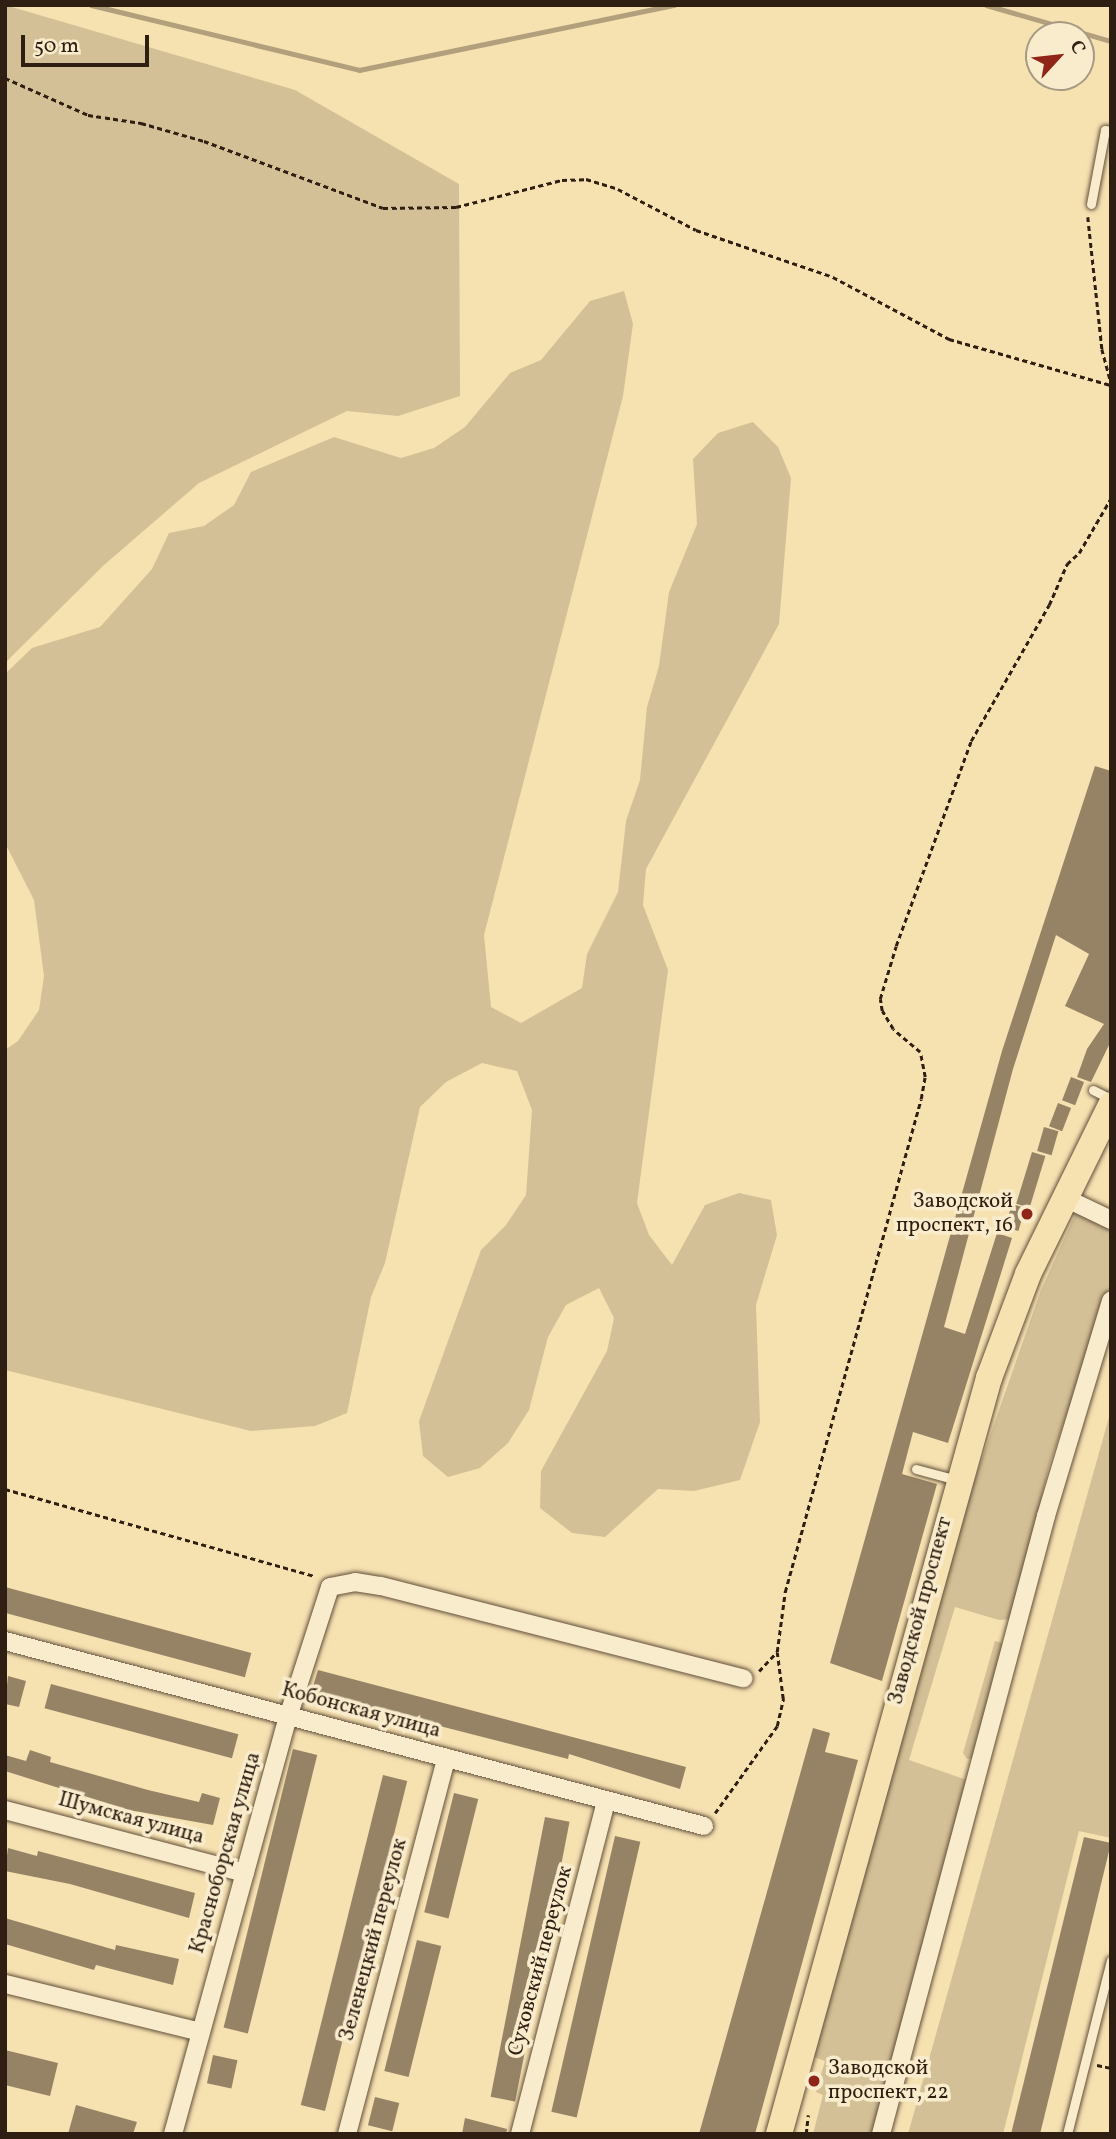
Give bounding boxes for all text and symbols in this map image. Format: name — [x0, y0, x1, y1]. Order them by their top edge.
scale bar — [24, 21, 152, 65]
north arrow — [1025, 21, 1095, 91]
text: 50 m — [34, 32, 79, 61]
text: С — [1063, 36, 1091, 59]
place label: Заводской проспект, 16 — [896, 1189, 1013, 1239]
marker: Заводской проспект, 16 — [1019, 1206, 1035, 1222]
street label: Заводской проспект — [884, 1514, 958, 1708]
street label: Кобонская улица — [278, 1678, 444, 1744]
street label: Красноборская улица — [185, 1749, 267, 1957]
street label: Шумская улица — [55, 1787, 207, 1851]
street label: Зеленецкий переулок — [335, 1836, 413, 2044]
street label: Суховский переулок — [504, 1863, 578, 2059]
place label: Заводской проспект, 22 — [828, 2056, 949, 2106]
marker: Заводской проспект, 22 — [806, 2073, 822, 2089]

